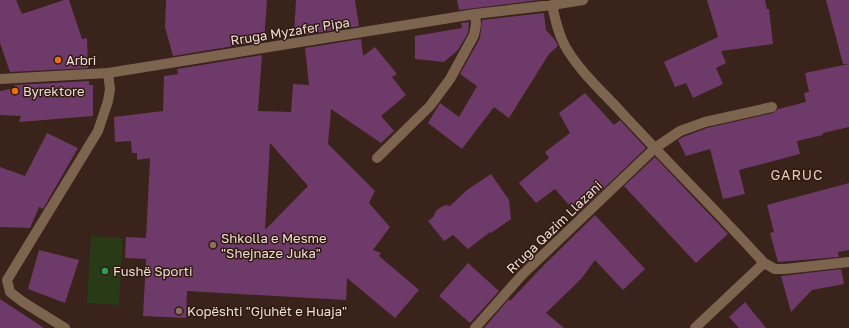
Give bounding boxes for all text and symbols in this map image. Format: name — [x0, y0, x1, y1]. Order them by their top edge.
street label: Rruga Myzafer Pipa — [229, 14, 351, 48]
place label: Arbri — [66, 52, 96, 68]
marker: Arbri — [53, 55, 63, 65]
place label: Byrektore — [23, 83, 84, 99]
marker: Byrektore — [10, 86, 20, 96]
district label: GARUC — [770, 166, 824, 183]
street label: Rruga Qazim Llazani — [503, 177, 605, 277]
place label: Shkolla e Mesme "Shejnaze Juka" — [221, 230, 327, 261]
marker: Shkolla e Mesme "Shejnaze Juka" — [208, 240, 218, 250]
place label: Fushë Sporti — [113, 263, 192, 279]
marker: Fushë Sporti — [100, 266, 110, 276]
place label: Kopështi "Gjuhët e Huaja" — [187, 303, 347, 319]
marker: Kopështi "Gjuhët e Huaja" — [174, 306, 184, 316]

